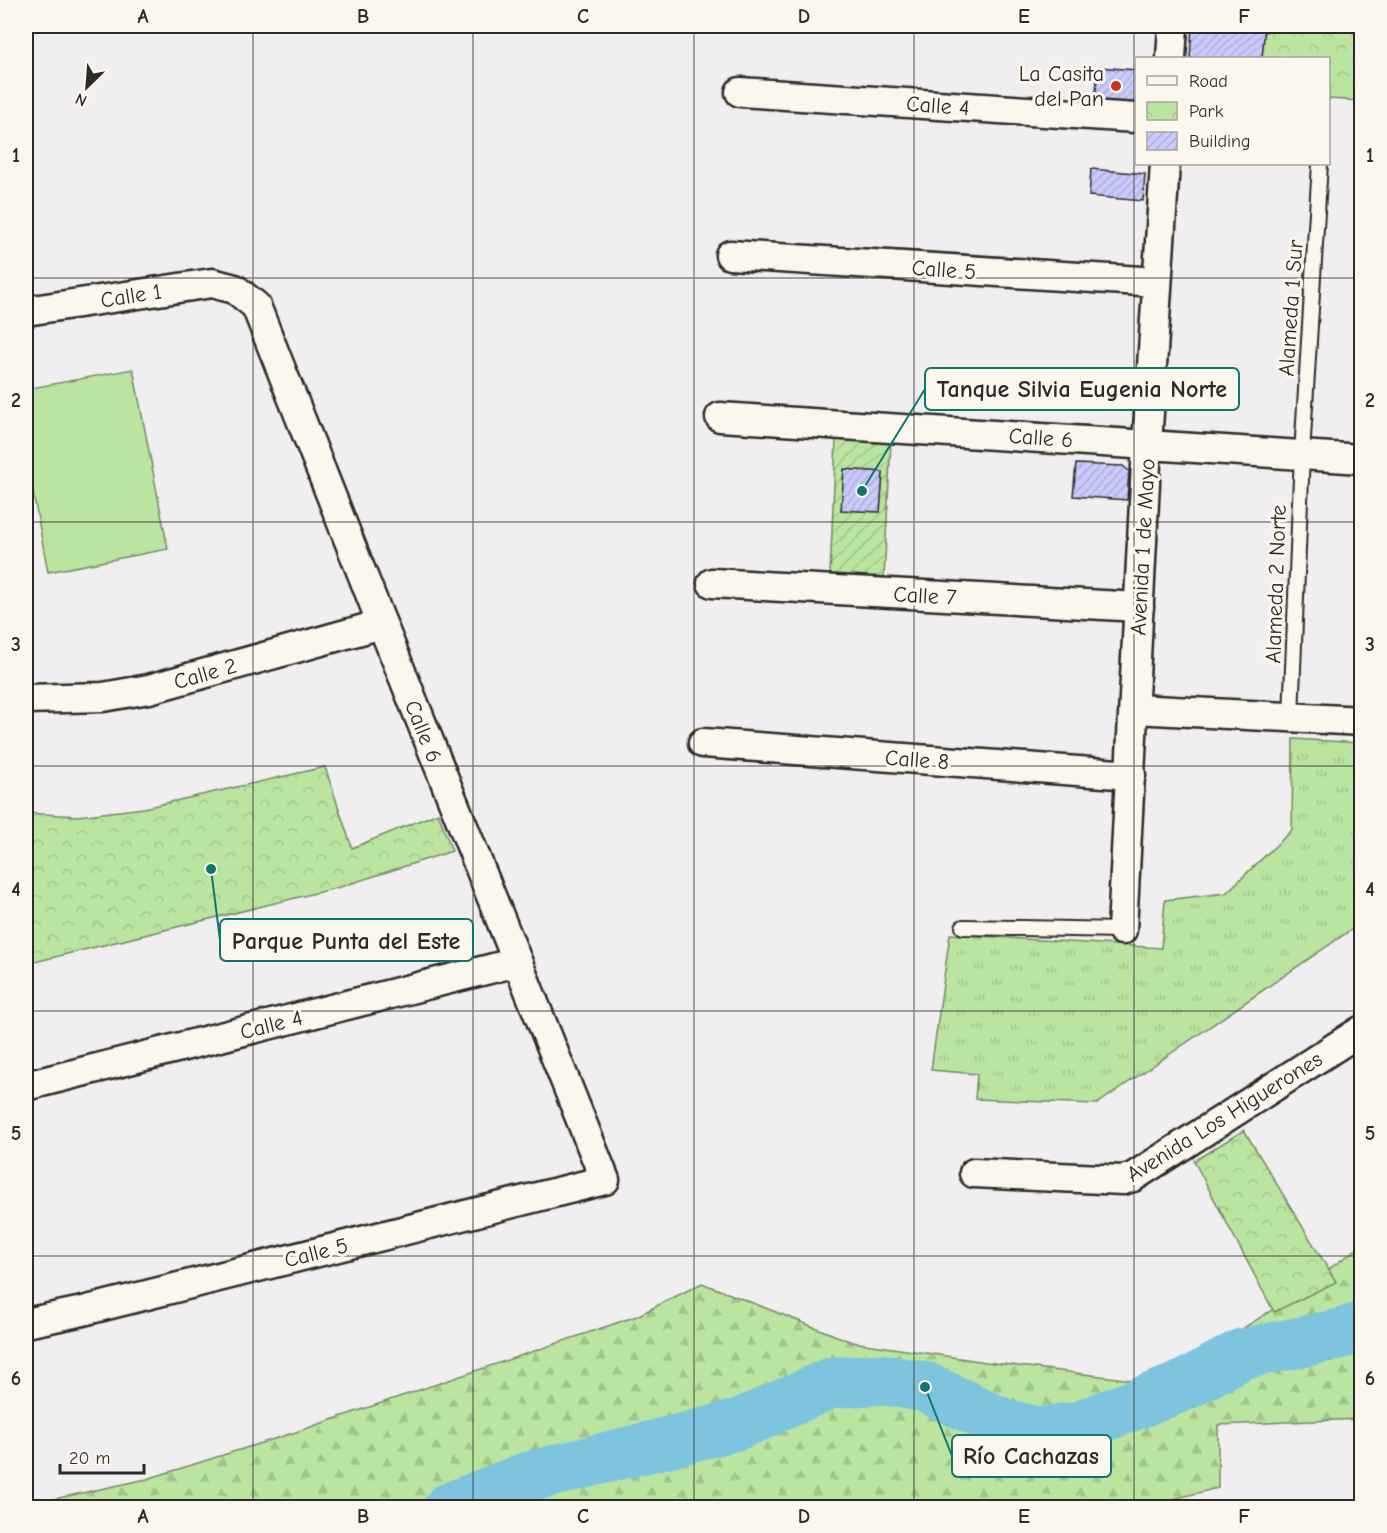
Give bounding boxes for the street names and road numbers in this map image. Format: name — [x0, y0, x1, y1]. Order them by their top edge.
street label: Calle 4 — [905, 91, 971, 121]
street label: Alameda 1 Sur — [1273, 239, 1309, 377]
street label: Calle 5 — [911, 255, 977, 285]
street label: Calle 1 — [99, 278, 164, 314]
street label: Calle 6 — [1008, 423, 1074, 453]
street label: Avenida 1 de Mayo — [1125, 458, 1161, 636]
street label: Alameda 2 Norte — [1260, 504, 1292, 664]
street label: Calle 7 — [893, 581, 958, 611]
street label: Calle 2 — [171, 653, 240, 695]
street label: Calle 6 — [399, 696, 447, 766]
street label: Calle 8 — [884, 745, 950, 775]
street label: Calle 4 — [237, 1005, 305, 1045]
street label: Avenida Los Higuerones — [1122, 1046, 1327, 1188]
street label: Calle 5 — [282, 1233, 351, 1273]

